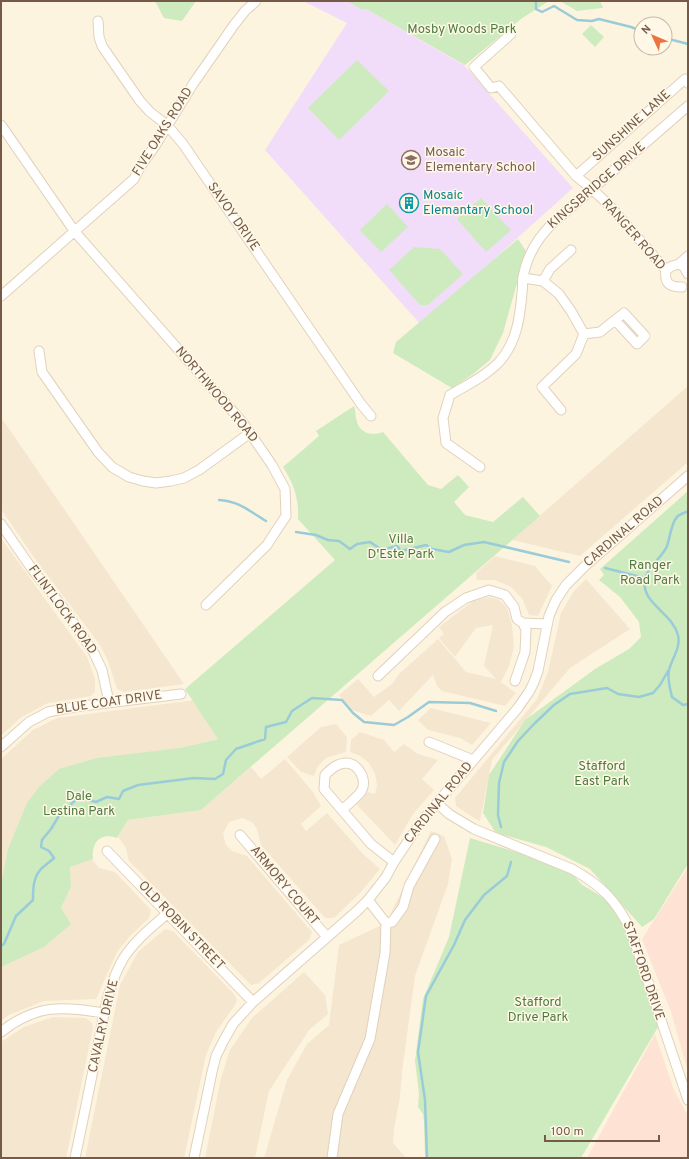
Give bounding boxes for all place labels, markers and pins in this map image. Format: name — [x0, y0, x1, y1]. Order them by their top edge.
place label: Mosaic Elementary School — [425, 145, 535, 176]
school or university icon: Mosaic Elementary School — [400, 149, 422, 171]
place label: Mosaic Elemantary School — [423, 188, 533, 219]
building icon: Mosaic Elemantary School — [398, 192, 420, 214]

